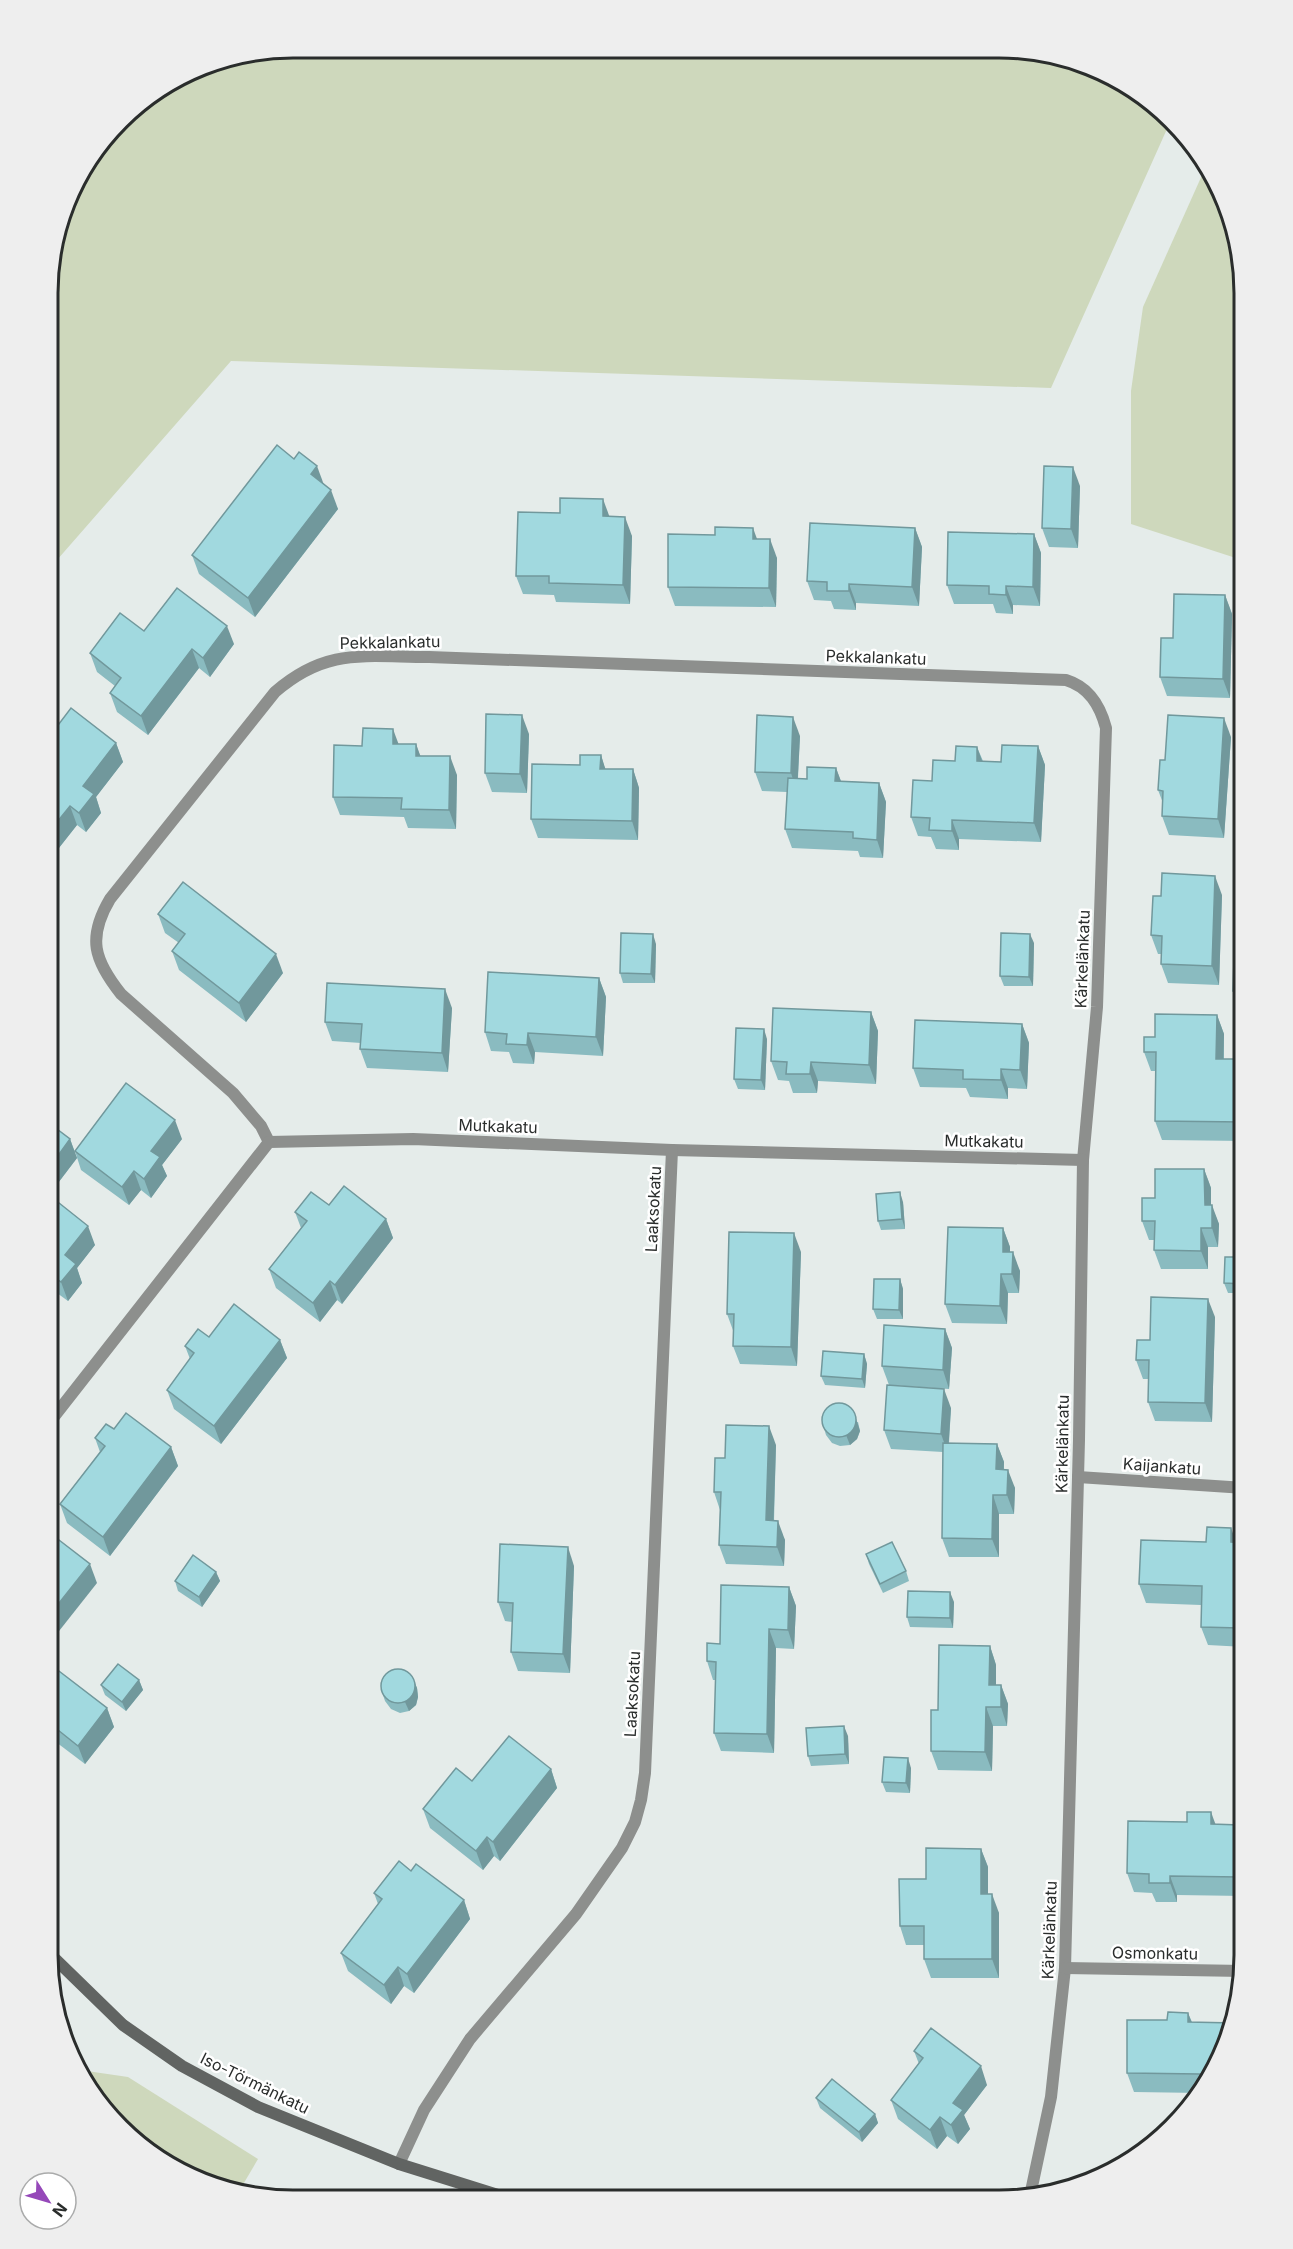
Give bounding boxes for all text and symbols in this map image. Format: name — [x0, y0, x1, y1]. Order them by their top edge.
street label: Pekkalankatu — [339, 631, 441, 653]
street label: Pekkalankatu — [825, 645, 927, 669]
street label: Kärkelänkatu — [1070, 909, 1094, 1009]
street label: Mutkakatu — [458, 1115, 538, 1137]
street label: Mutkakatu — [944, 1130, 1024, 1152]
street label: Laaksokatu — [641, 1165, 665, 1253]
street label: Kärkelänkatu — [1051, 1395, 1073, 1493]
street label: Kaijankatu — [1122, 1453, 1202, 1479]
street label: Laaksokatu — [620, 1650, 644, 1738]
street label: Kärkelänkatu — [1037, 1880, 1061, 1980]
street label: Osmonkatu — [1112, 1942, 1198, 1964]
street label: Iso-Törmänkatu — [197, 2048, 313, 2118]
north arrow — [18, 2171, 78, 2231]
text: N — [48, 2199, 72, 2221]

